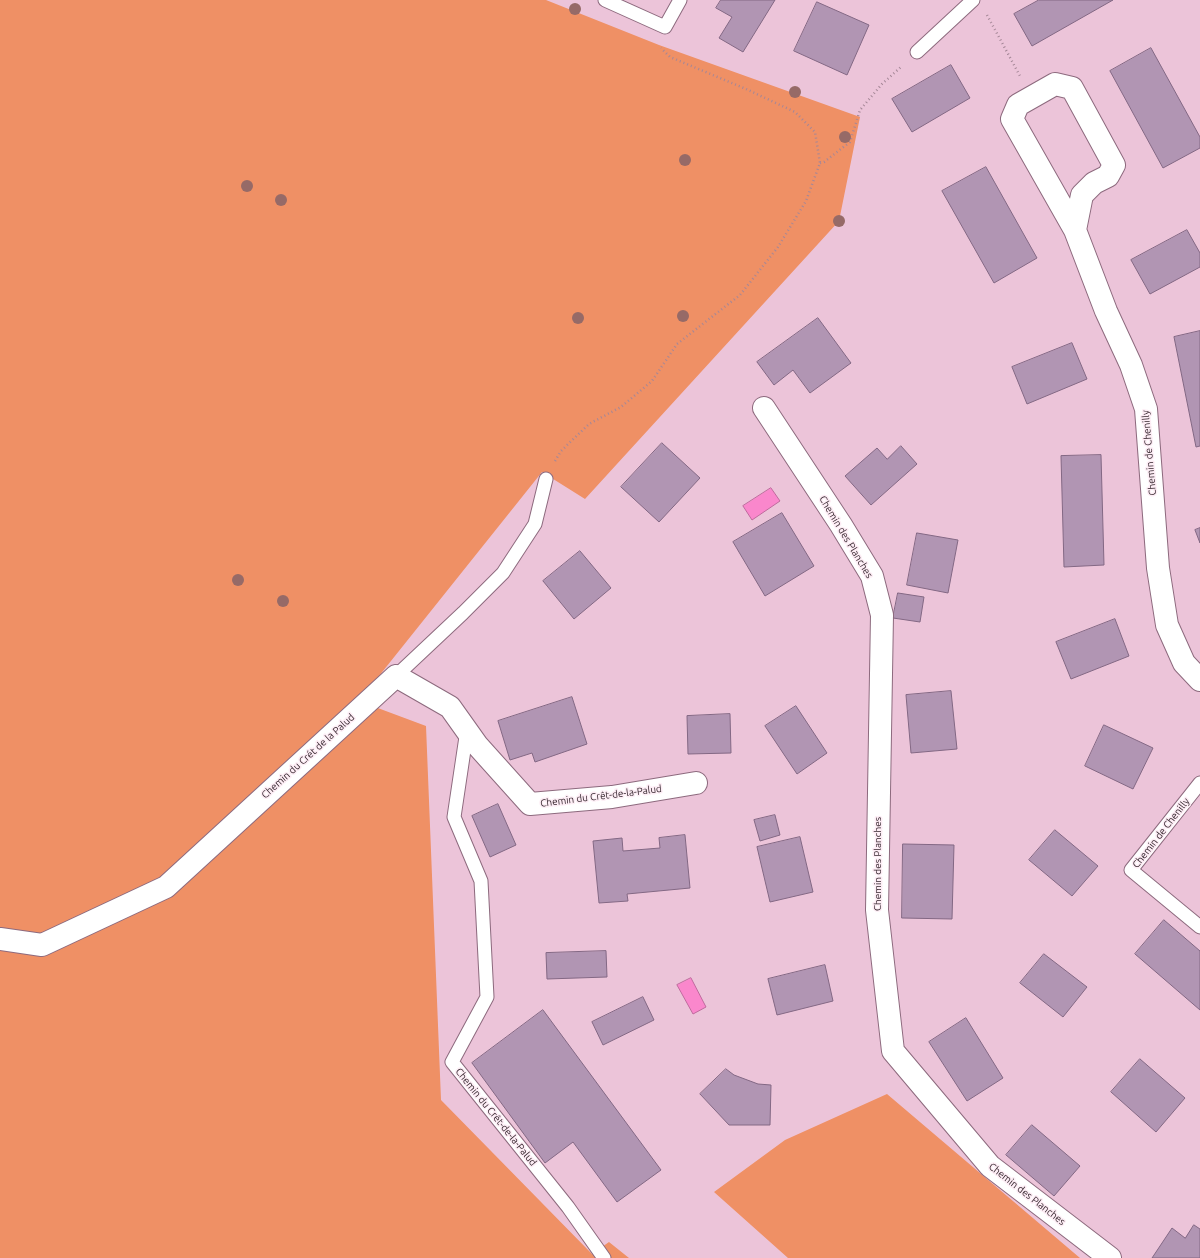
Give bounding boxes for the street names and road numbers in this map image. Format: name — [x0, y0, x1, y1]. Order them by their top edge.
street label: Chemin de Chenilly — [1139, 410, 1159, 496]
street label: Chemin des Planches — [817, 494, 875, 580]
street label: Chemin du Crét de la Palud — [259, 711, 357, 801]
street label: Chemin du Crêt-de-la-Palud — [540, 783, 662, 809]
street label: Chemin de Chenilly — [1130, 796, 1192, 870]
street label: Chemin des Planches — [872, 817, 884, 911]
street label: Chemin du Crêt-de-la-Palud — [453, 1066, 539, 1168]
street label: Chemin des Planches — [986, 1160, 1068, 1228]

